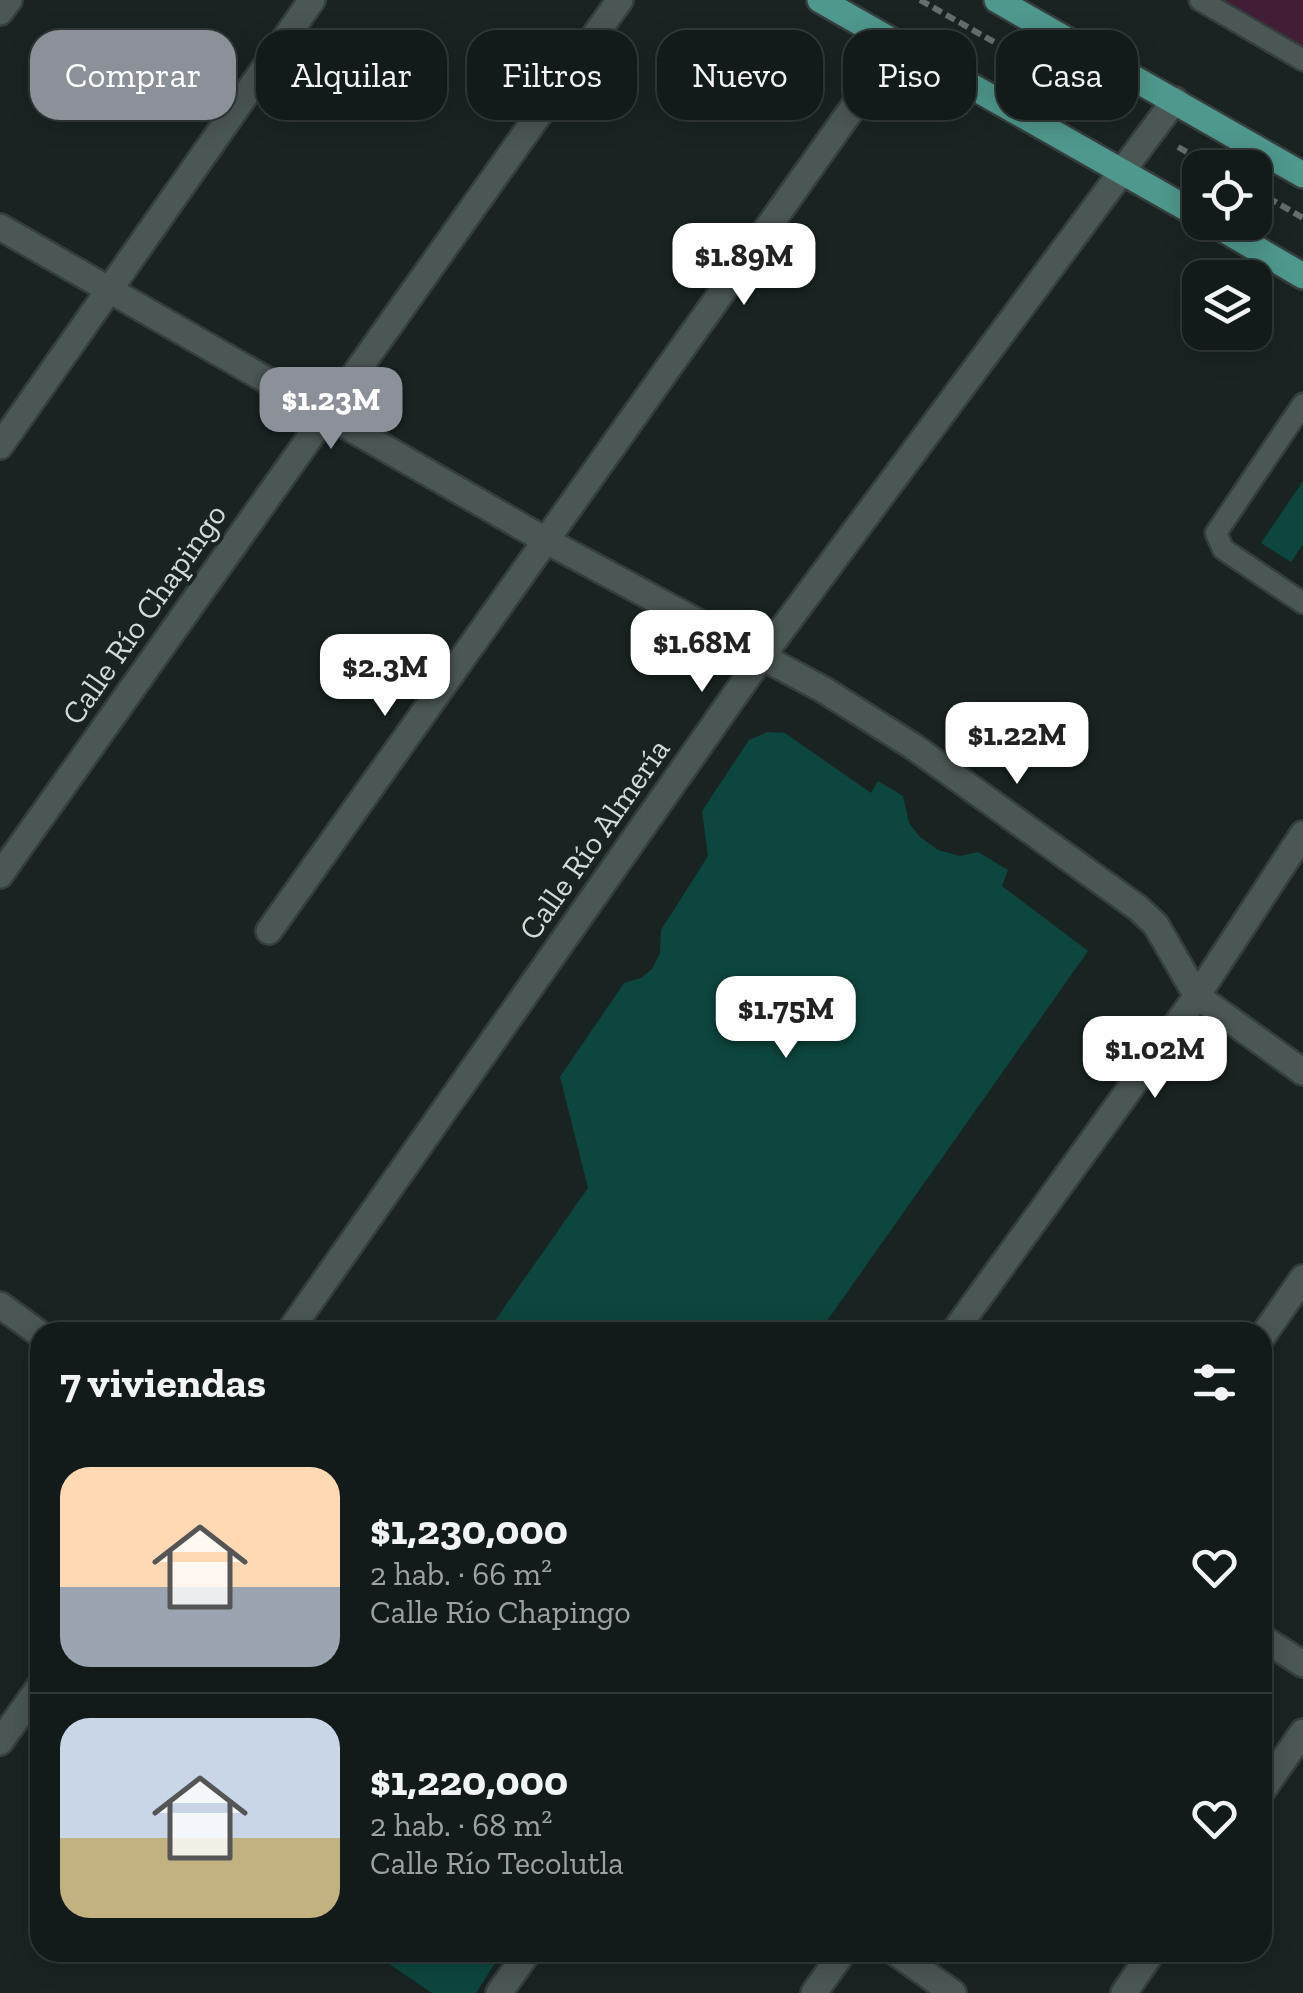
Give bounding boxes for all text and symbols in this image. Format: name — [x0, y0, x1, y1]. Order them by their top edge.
chip: Comprar — [30, 30, 236, 120]
chip: Alquilar — [256, 30, 447, 120]
chip: Filtros — [467, 30, 637, 120]
chip: Nuevo — [657, 30, 823, 120]
chip: Piso — [843, 30, 976, 120]
chip: Casa — [996, 30, 1138, 120]
map controls — [1182, 150, 1272, 350]
button: locate — [1182, 150, 1272, 240]
pin: $1.89M — [663, 223, 825, 308]
text: $1.89M — [694, 236, 794, 274]
button: layers — [1182, 260, 1272, 350]
pin: $1.23M — [250, 367, 412, 452]
text: $1.23M — [282, 380, 380, 418]
street label: Calle Río Chapingo — [54, 496, 234, 732]
pin: $1.68M — [621, 610, 783, 695]
text: $1.68M — [653, 623, 751, 661]
pin: $2.3M — [315, 634, 455, 719]
text: $2.3M — [342, 647, 428, 685]
pin: $1.22M — [936, 702, 1098, 787]
text: $1.22M — [967, 715, 1067, 753]
street label: Calle Río Almería — [511, 731, 677, 947]
pin: $1.75M — [705, 976, 867, 1061]
text: $1.75M — [738, 989, 834, 1027]
pin: $1.02M — [1074, 1016, 1236, 1101]
text: $1.02M — [1105, 1029, 1205, 1067]
icon: filters — [1187, 1355, 1242, 1410]
text: 7 viviendas — [60, 1357, 266, 1408]
text: $1,230,000 — [370, 1504, 568, 1555]
icon: home — [140, 1507, 260, 1627]
icon: heart — [1187, 1540, 1242, 1595]
text: 2 hab. · 66 m² — [370, 1555, 552, 1593]
text: Calle Río Chapingo — [370, 1593, 631, 1631]
text: $1,220,000 — [370, 1755, 568, 1806]
icon: home — [140, 1758, 260, 1878]
icon: heart — [1187, 1791, 1242, 1846]
text: 2 hab. · 68 m² — [370, 1806, 552, 1844]
text: Calle Río Tecolutla — [370, 1844, 624, 1882]

